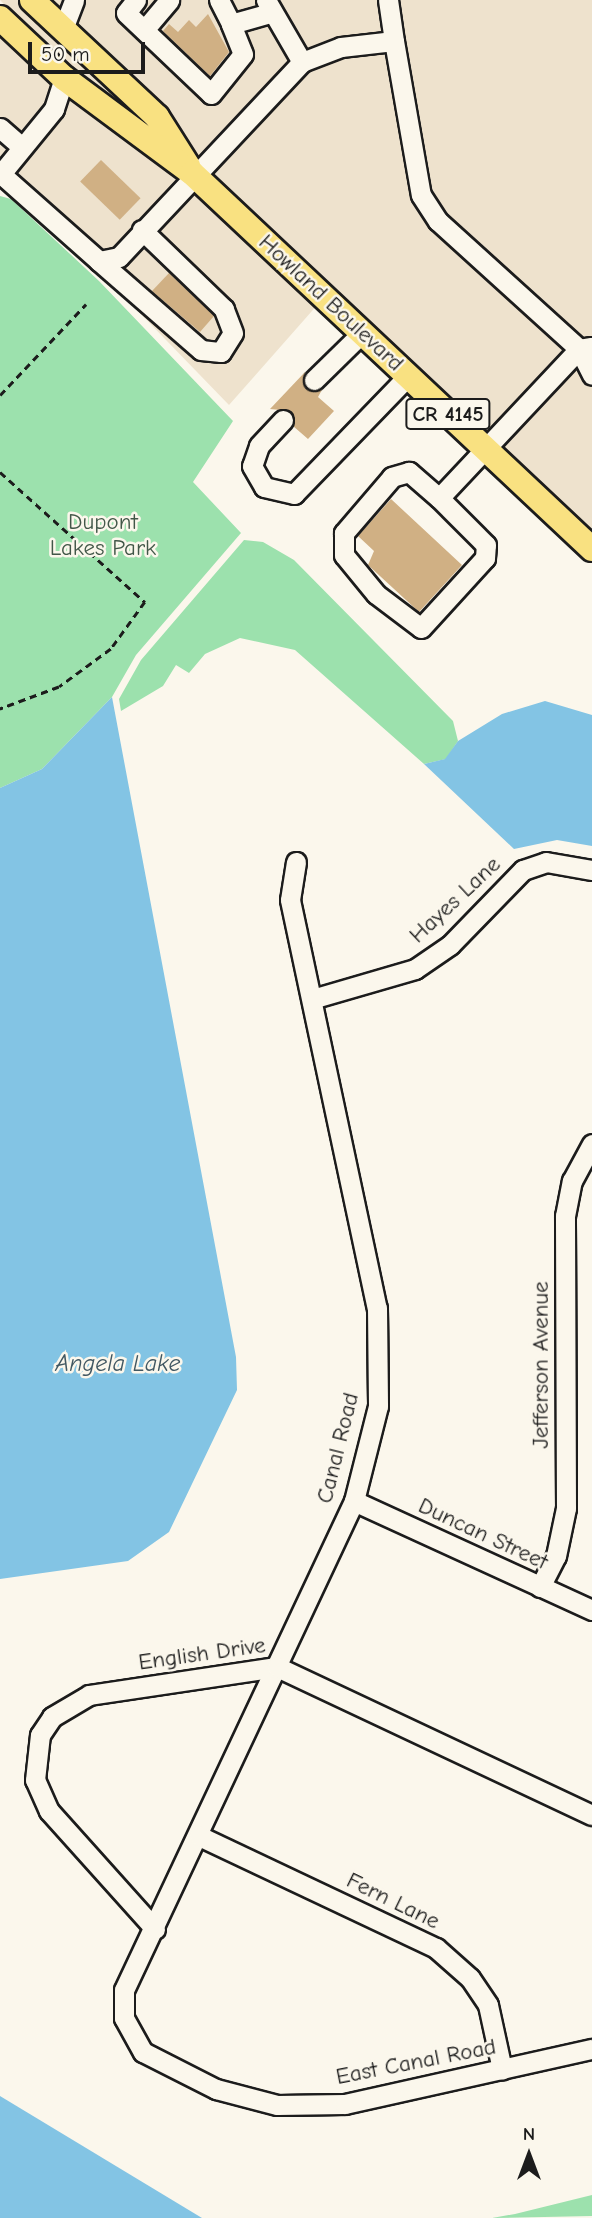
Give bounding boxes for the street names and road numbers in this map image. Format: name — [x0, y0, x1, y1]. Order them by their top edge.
street label: Howland Boulevard — [253, 229, 409, 377]
road number: CR 4145 — [404, 396, 492, 432]
street label: Hayes Lane — [404, 851, 506, 949]
street label: Jefferson Avenue — [527, 1281, 555, 1449]
street label: Canal Road — [311, 1390, 365, 1506]
street label: Duncan Street — [414, 1492, 552, 1576]
street label: English Drive — [137, 1631, 267, 1677]
street label: Fern Lane — [342, 1867, 444, 1935]
street label: East Canal Road — [334, 2033, 498, 2091]

